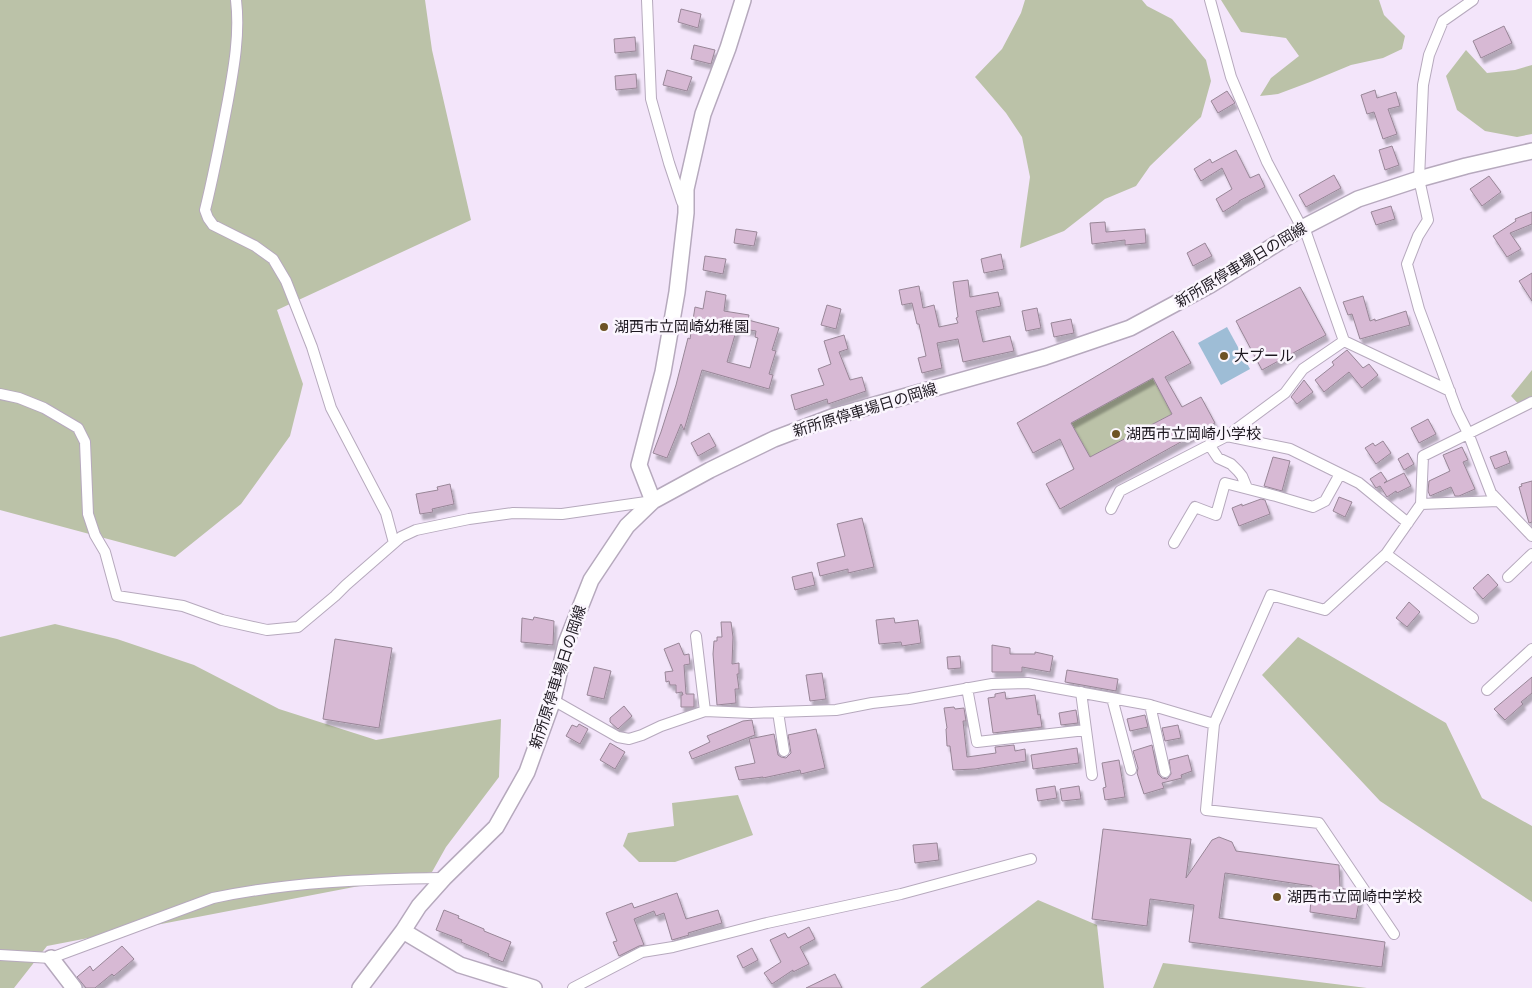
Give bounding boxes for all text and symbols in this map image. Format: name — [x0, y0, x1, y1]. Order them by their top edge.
street label: 新所原停車場日の岡線 — [1172, 219, 1310, 311]
place label: 湖西市立岡崎幼稚園 — [614, 318, 749, 336]
marker: 湖西市立岡崎幼稚園 — [598, 321, 610, 333]
place label: 大プール — [1234, 347, 1294, 365]
marker: 大プール — [1218, 350, 1230, 362]
street label: 新所原停車場日の岡線 — [791, 379, 939, 441]
place label: 湖西市立岡崎小学校 — [1126, 425, 1261, 443]
marker: 湖西市立岡崎小学校 — [1110, 428, 1122, 440]
street label: 新所原停車場日の岡線 — [526, 603, 590, 751]
place label: 湖西市立岡崎中学校 — [1287, 888, 1422, 906]
marker: 湖西市立岡崎中学校 — [1271, 891, 1283, 903]

